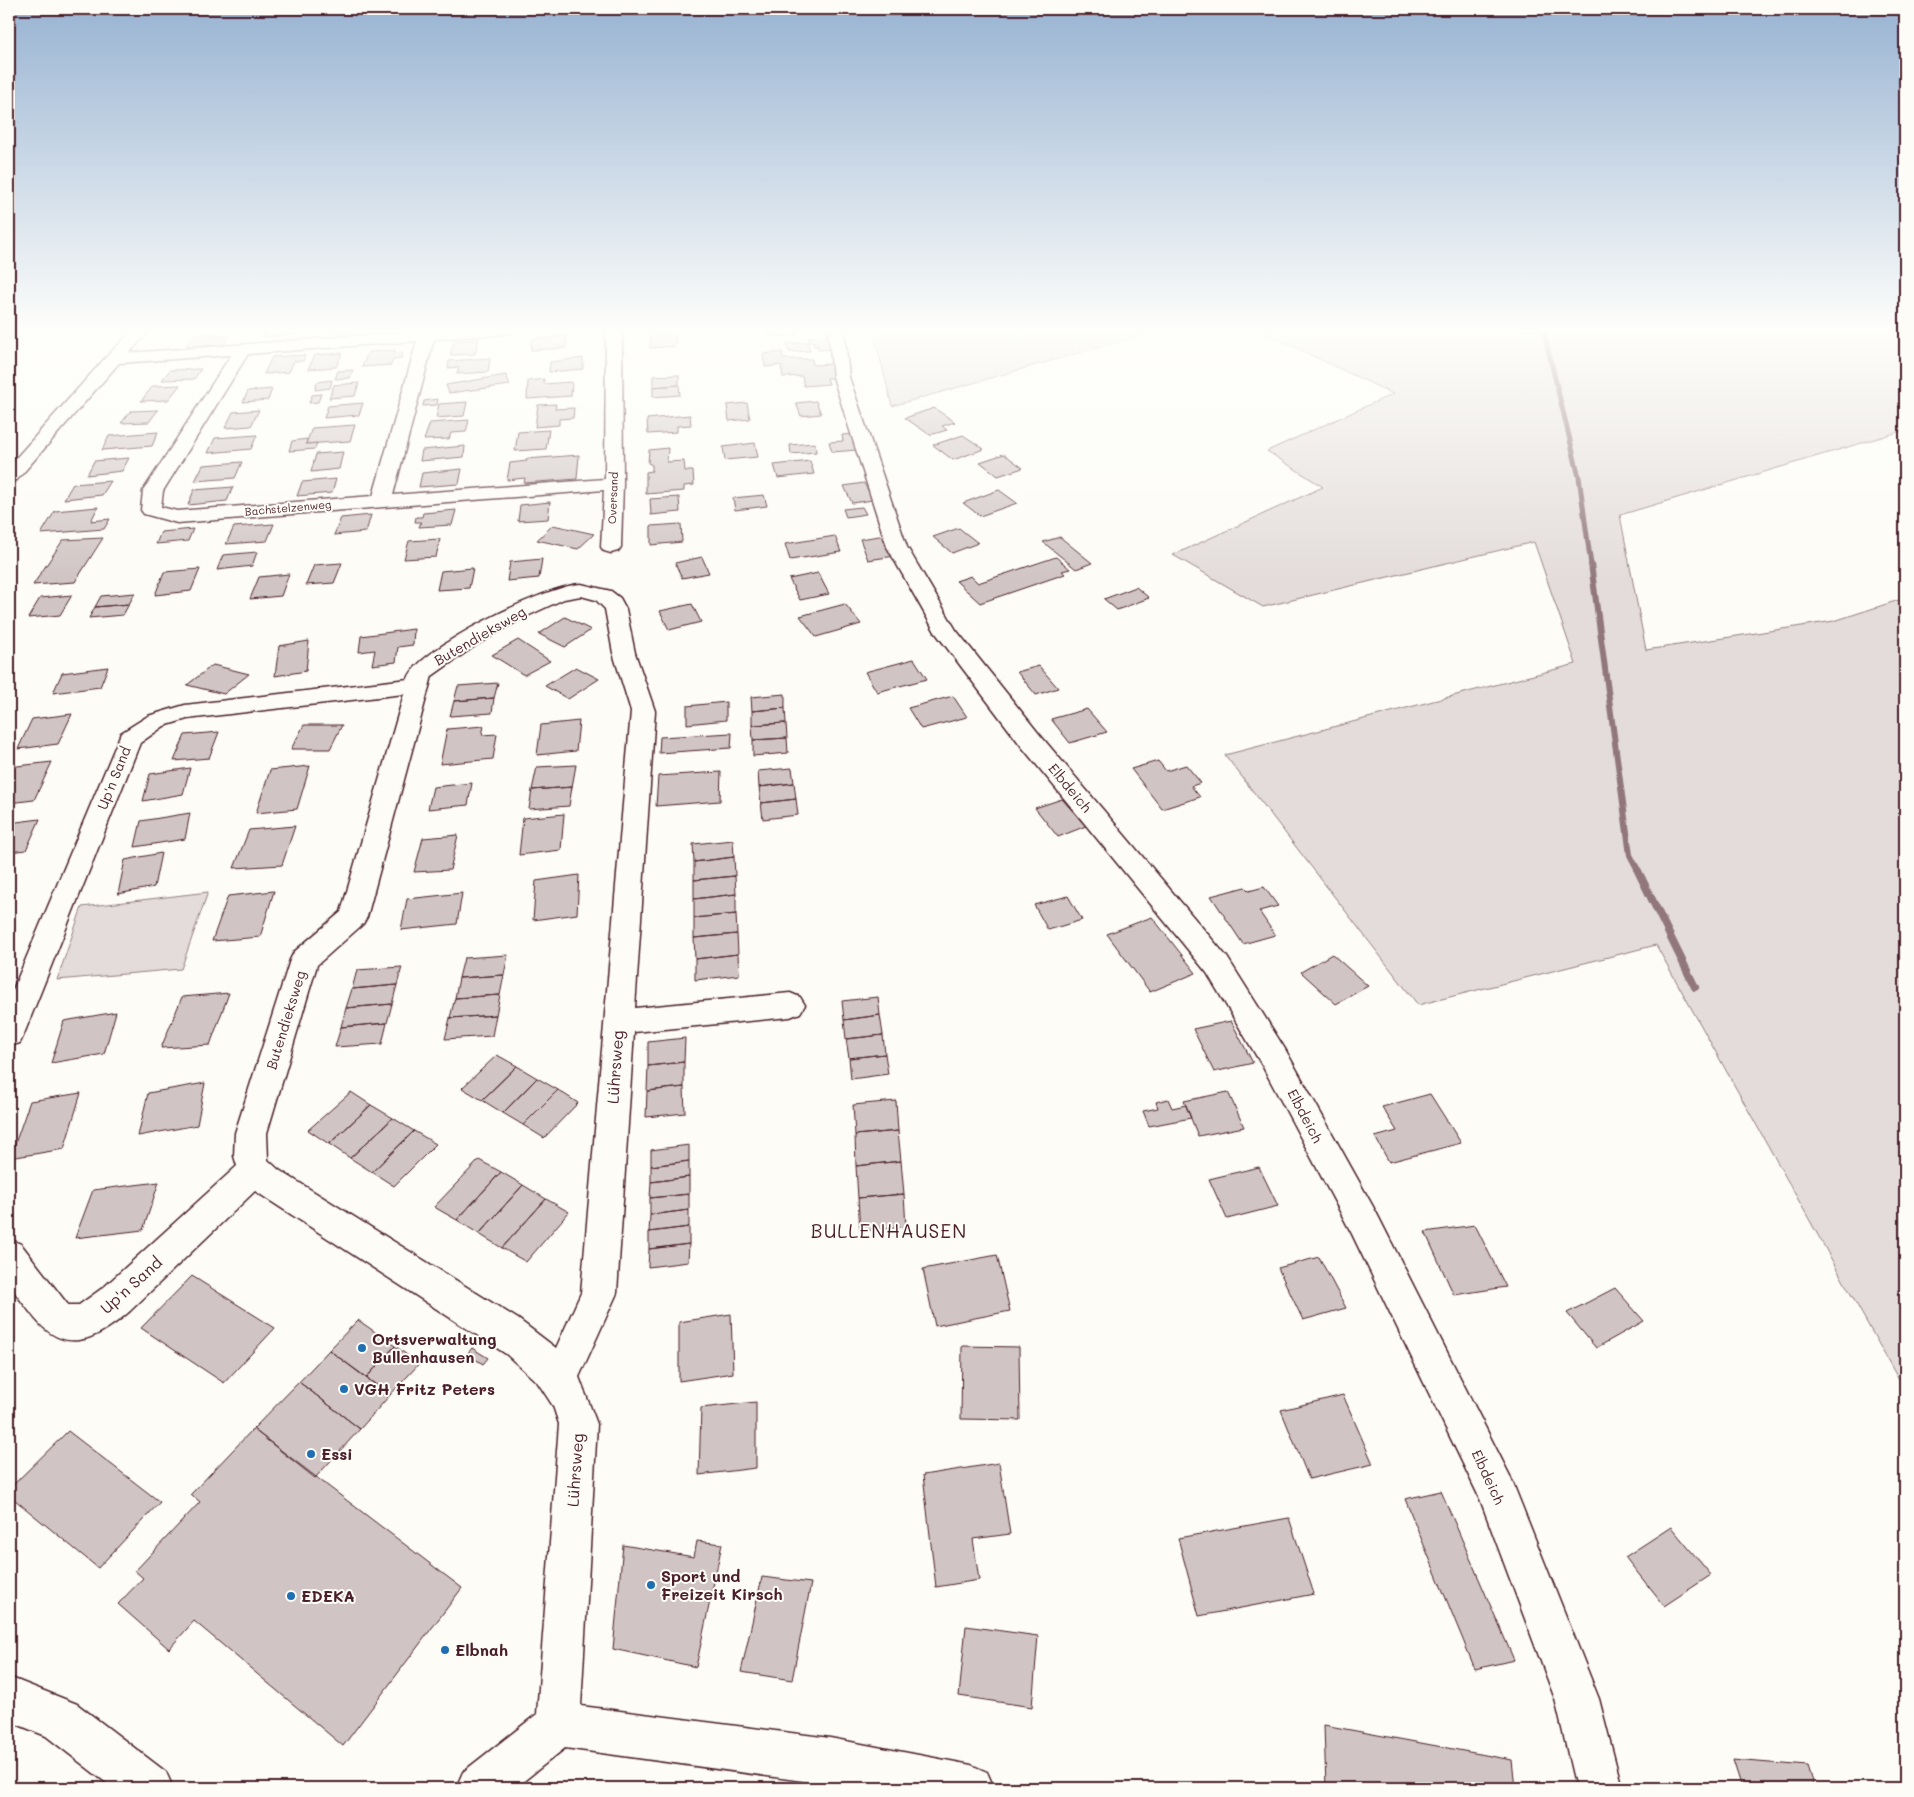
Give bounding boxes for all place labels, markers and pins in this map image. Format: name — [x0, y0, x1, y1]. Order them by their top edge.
place label: Ortsverwaltung Bullenhausen — [372, 1328, 497, 1367]
marker: Ortsverwaltung Bullenhausen — [356, 1342, 368, 1354]
place label: VGH Fritz Peters — [354, 1378, 495, 1399]
marker: VGH Fritz Peters — [338, 1383, 350, 1395]
place label: Essi — [321, 1443, 353, 1464]
marker: Essi — [305, 1448, 317, 1460]
place label: Sport und Freizeit Kirsch — [661, 1565, 783, 1604]
marker: Sport und Freizeit Kirsch — [645, 1579, 657, 1591]
place label: EDEKA — [301, 1585, 355, 1606]
marker: EDEKA — [285, 1590, 297, 1602]
place label: Elbnah — [455, 1639, 508, 1660]
marker: Elbnah — [439, 1644, 451, 1656]

